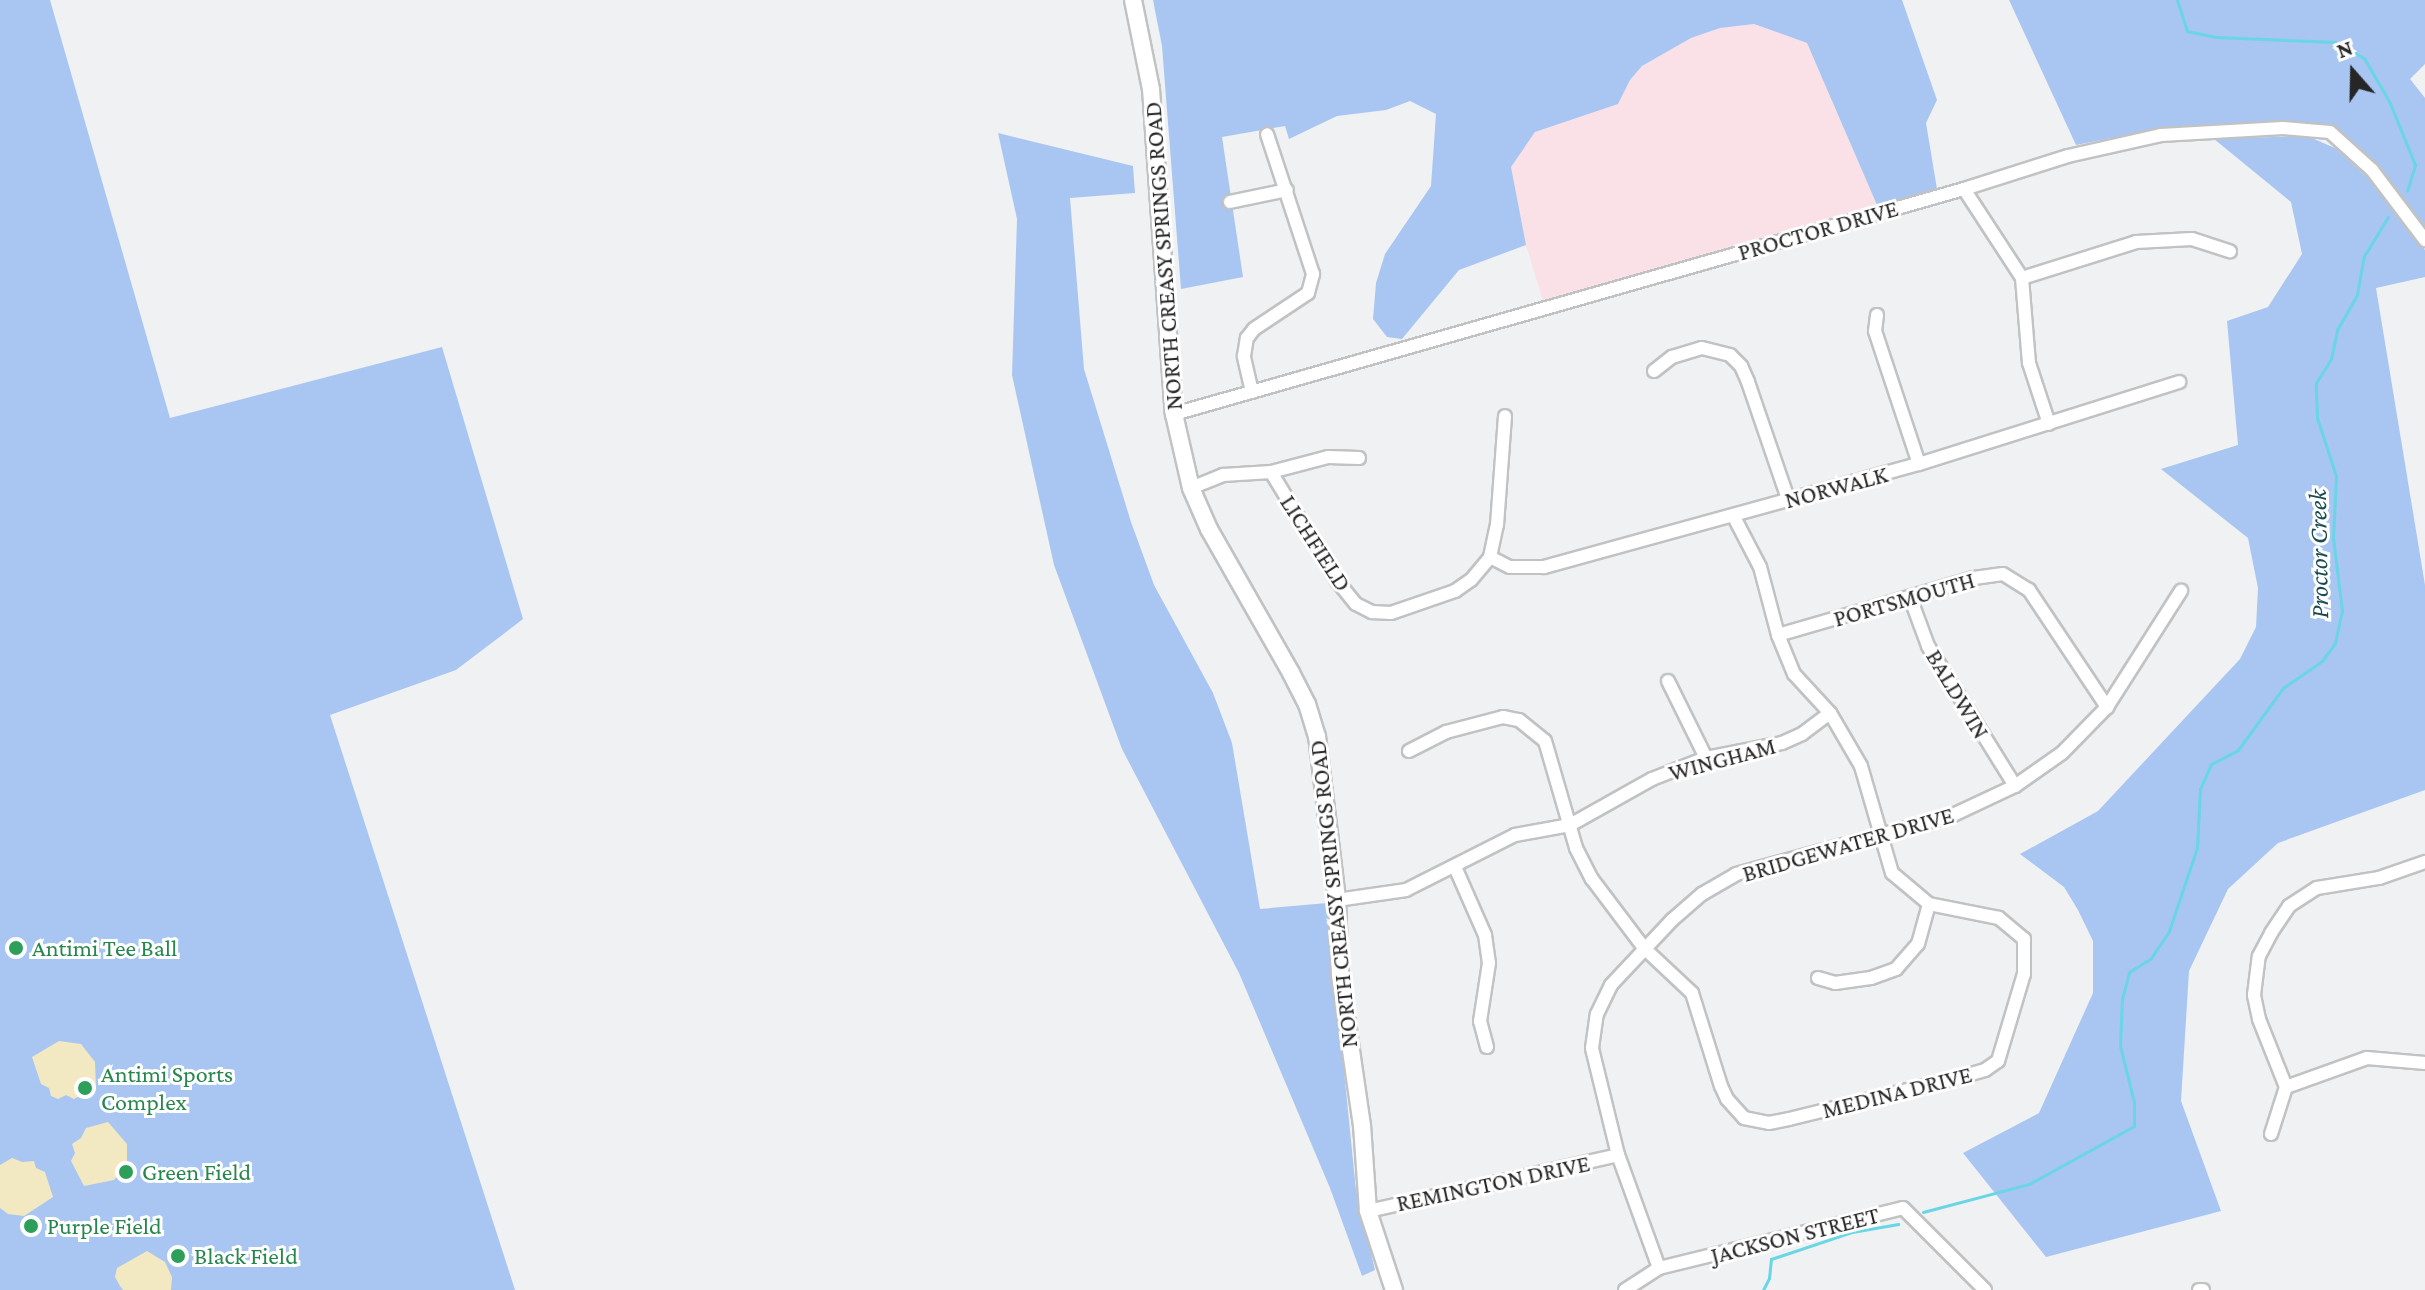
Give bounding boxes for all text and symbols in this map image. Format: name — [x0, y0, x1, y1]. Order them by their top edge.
north arrow — [2313, 32, 2393, 112]
text: N — [2333, 35, 2356, 63]
street label: NORTH CREASY SPRINGS ROAD — [1138, 101, 1188, 411]
street label: PROCTOR DRIVE — [1735, 193, 1901, 267]
street label: NORWALK — [1781, 459, 1891, 515]
street label: LICHFIELD — [1274, 489, 1358, 597]
water label: Proctor Creek — [2302, 489, 2336, 619]
street label: PORTSMOUTH — [1830, 565, 1978, 633]
street label: BALDWIN — [1920, 644, 1996, 744]
street label: WINGHAM — [1665, 731, 1779, 787]
street label: NORTH CREASY SPRINGS ROAD — [1303, 739, 1363, 1049]
street label: BRIDGEWATER DRIVE — [1739, 800, 1957, 888]
place label: Antimi Tee Ball — [32, 934, 177, 962]
marker: Antimi Tee Ball — [7, 939, 25, 957]
street label: MEDINA DRIVE — [1819, 1059, 1975, 1125]
place label: Antimi Sports Complex — [101, 1060, 233, 1116]
marker: Antimi Sports Complex — [76, 1079, 94, 1097]
street label: REMINGTON DRIVE — [1394, 1148, 1592, 1218]
place label: Green Field — [142, 1158, 251, 1186]
marker: Green Field — [117, 1163, 135, 1181]
street label: JACKSON STREET — [1708, 1200, 1882, 1270]
place label: Purple Field — [47, 1212, 162, 1240]
marker: Purple Field — [22, 1217, 40, 1235]
place label: Black Field — [194, 1242, 298, 1270]
marker: Black Field — [169, 1247, 187, 1265]

